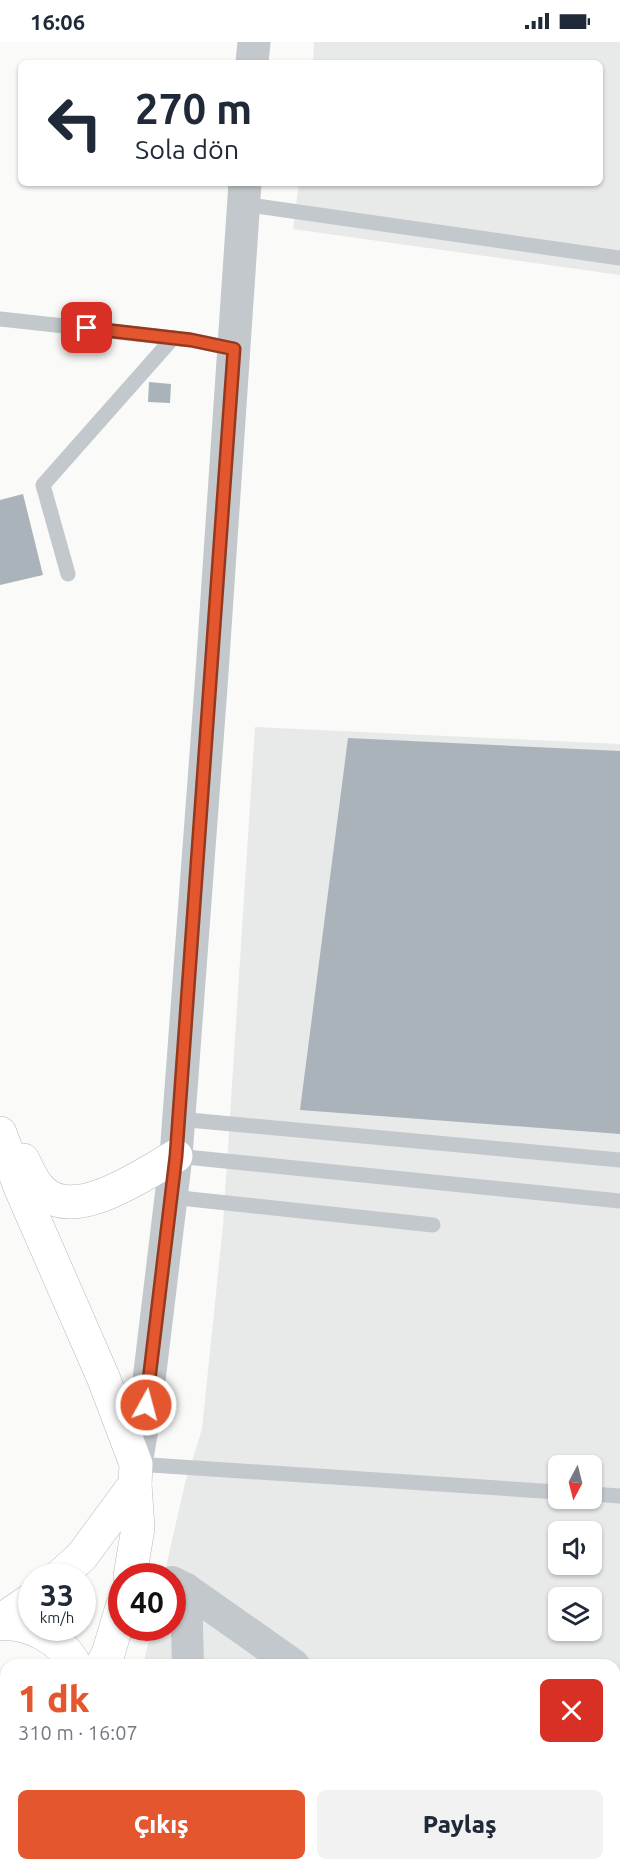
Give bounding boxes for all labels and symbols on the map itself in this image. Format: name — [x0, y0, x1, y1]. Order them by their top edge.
pin — [61, 302, 112, 353]
position arrow — [114, 1373, 178, 1437]
north arrow — [548, 1455, 602, 1509]
speed limit sign: 40 — [108, 1563, 186, 1641]

